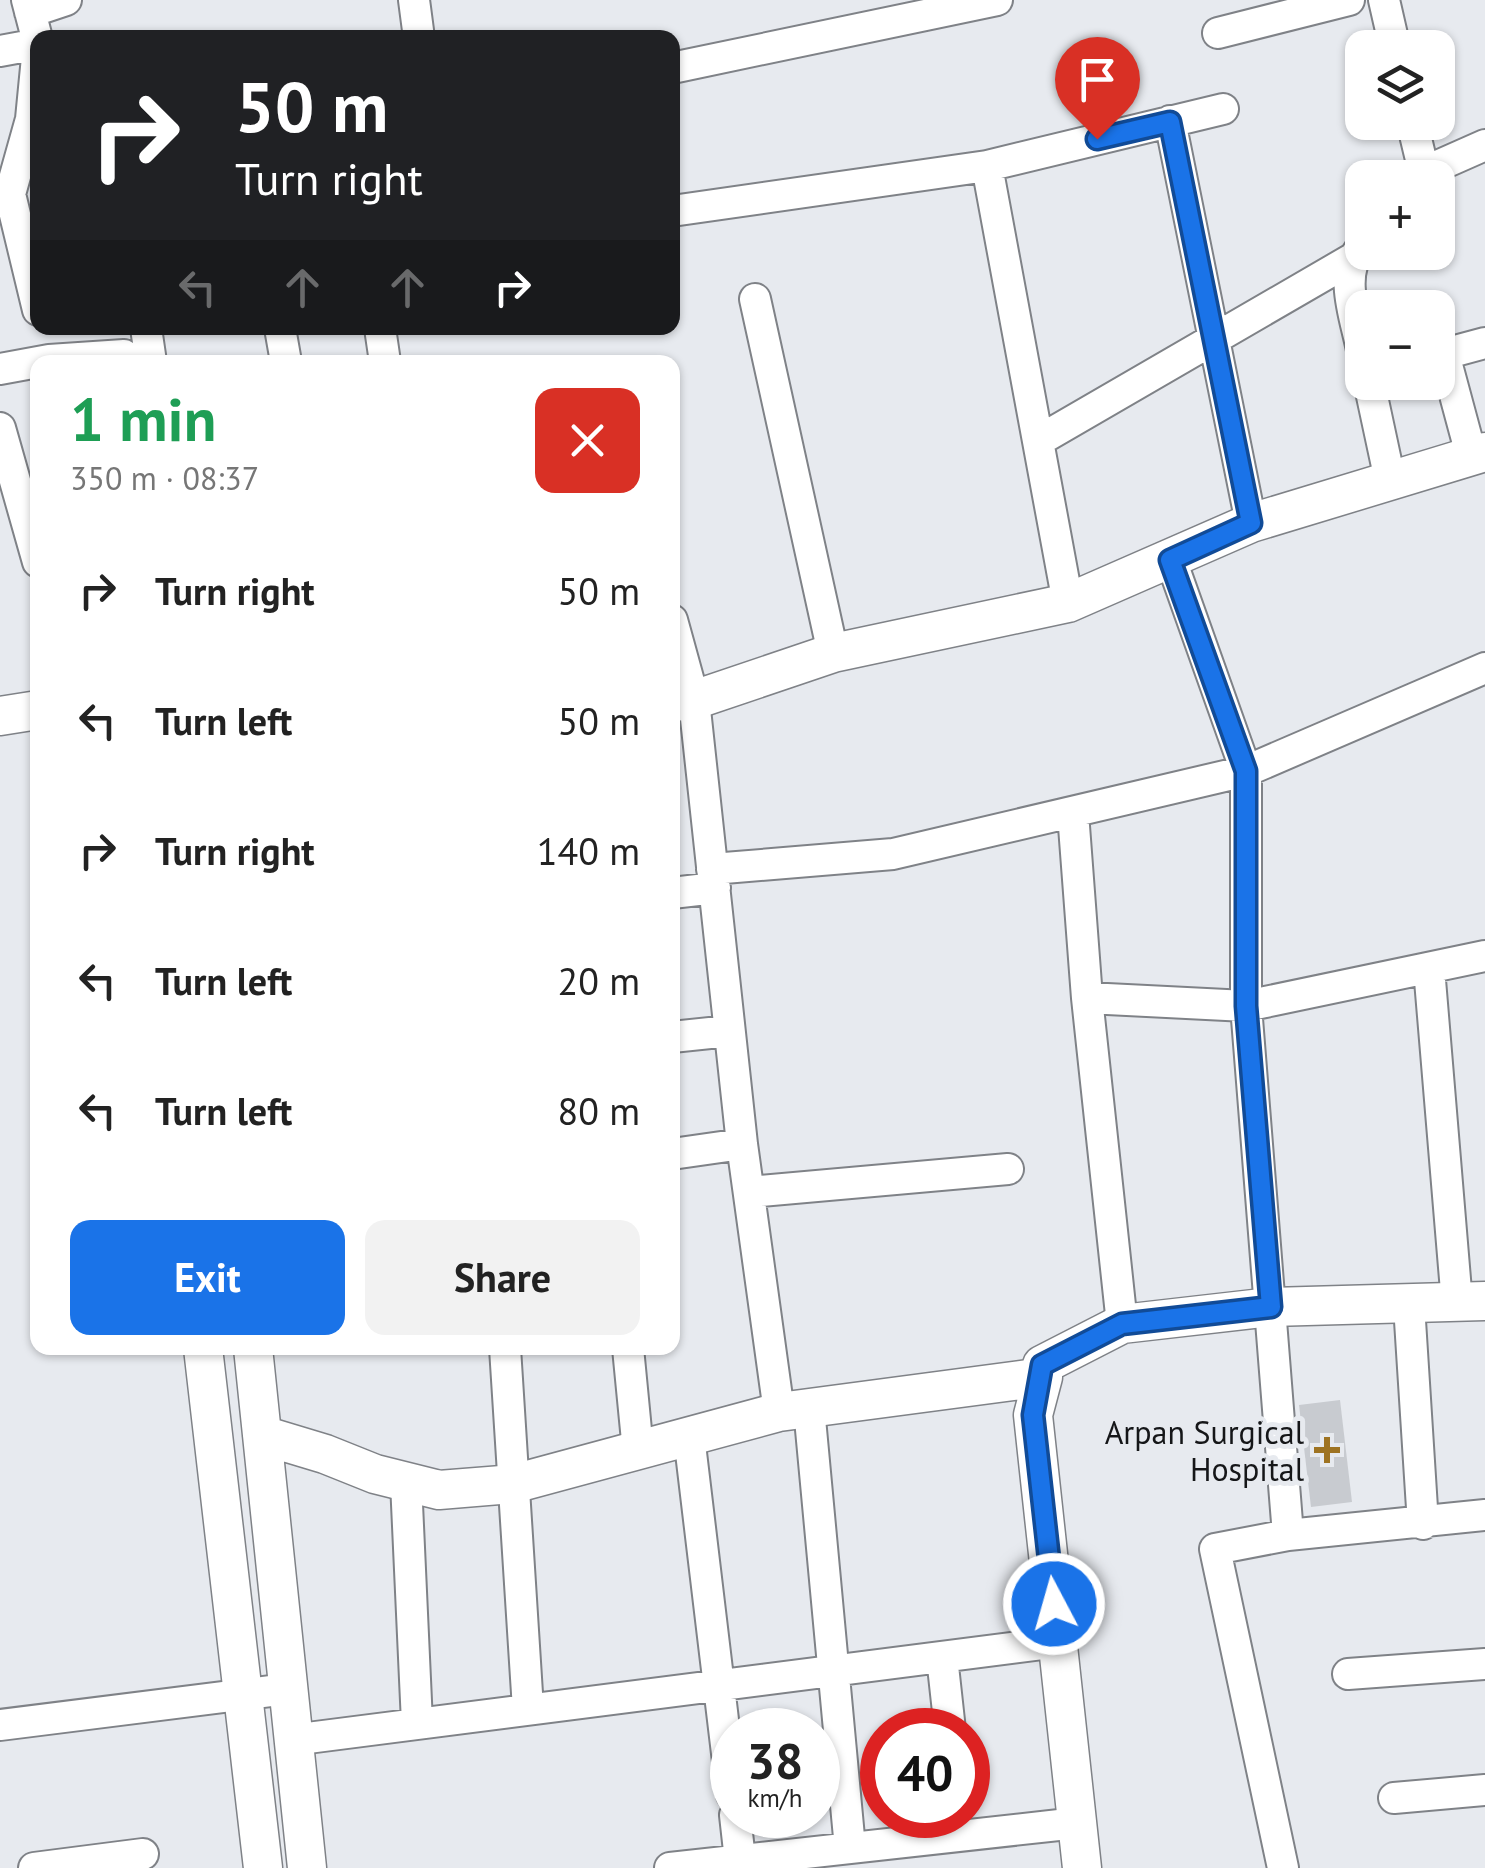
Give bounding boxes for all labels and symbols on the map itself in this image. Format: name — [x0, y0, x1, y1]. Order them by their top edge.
pin — [1055, 37, 1140, 140]
place label: Arpan Surgical Hospital — [1105, 1411, 1305, 1490]
marker: Arpan Surgical Hospital — [1314, 1437, 1340, 1463]
position arrow — [1002, 1552, 1106, 1656]
speed limit sign: 40 — [860, 1708, 990, 1838]

